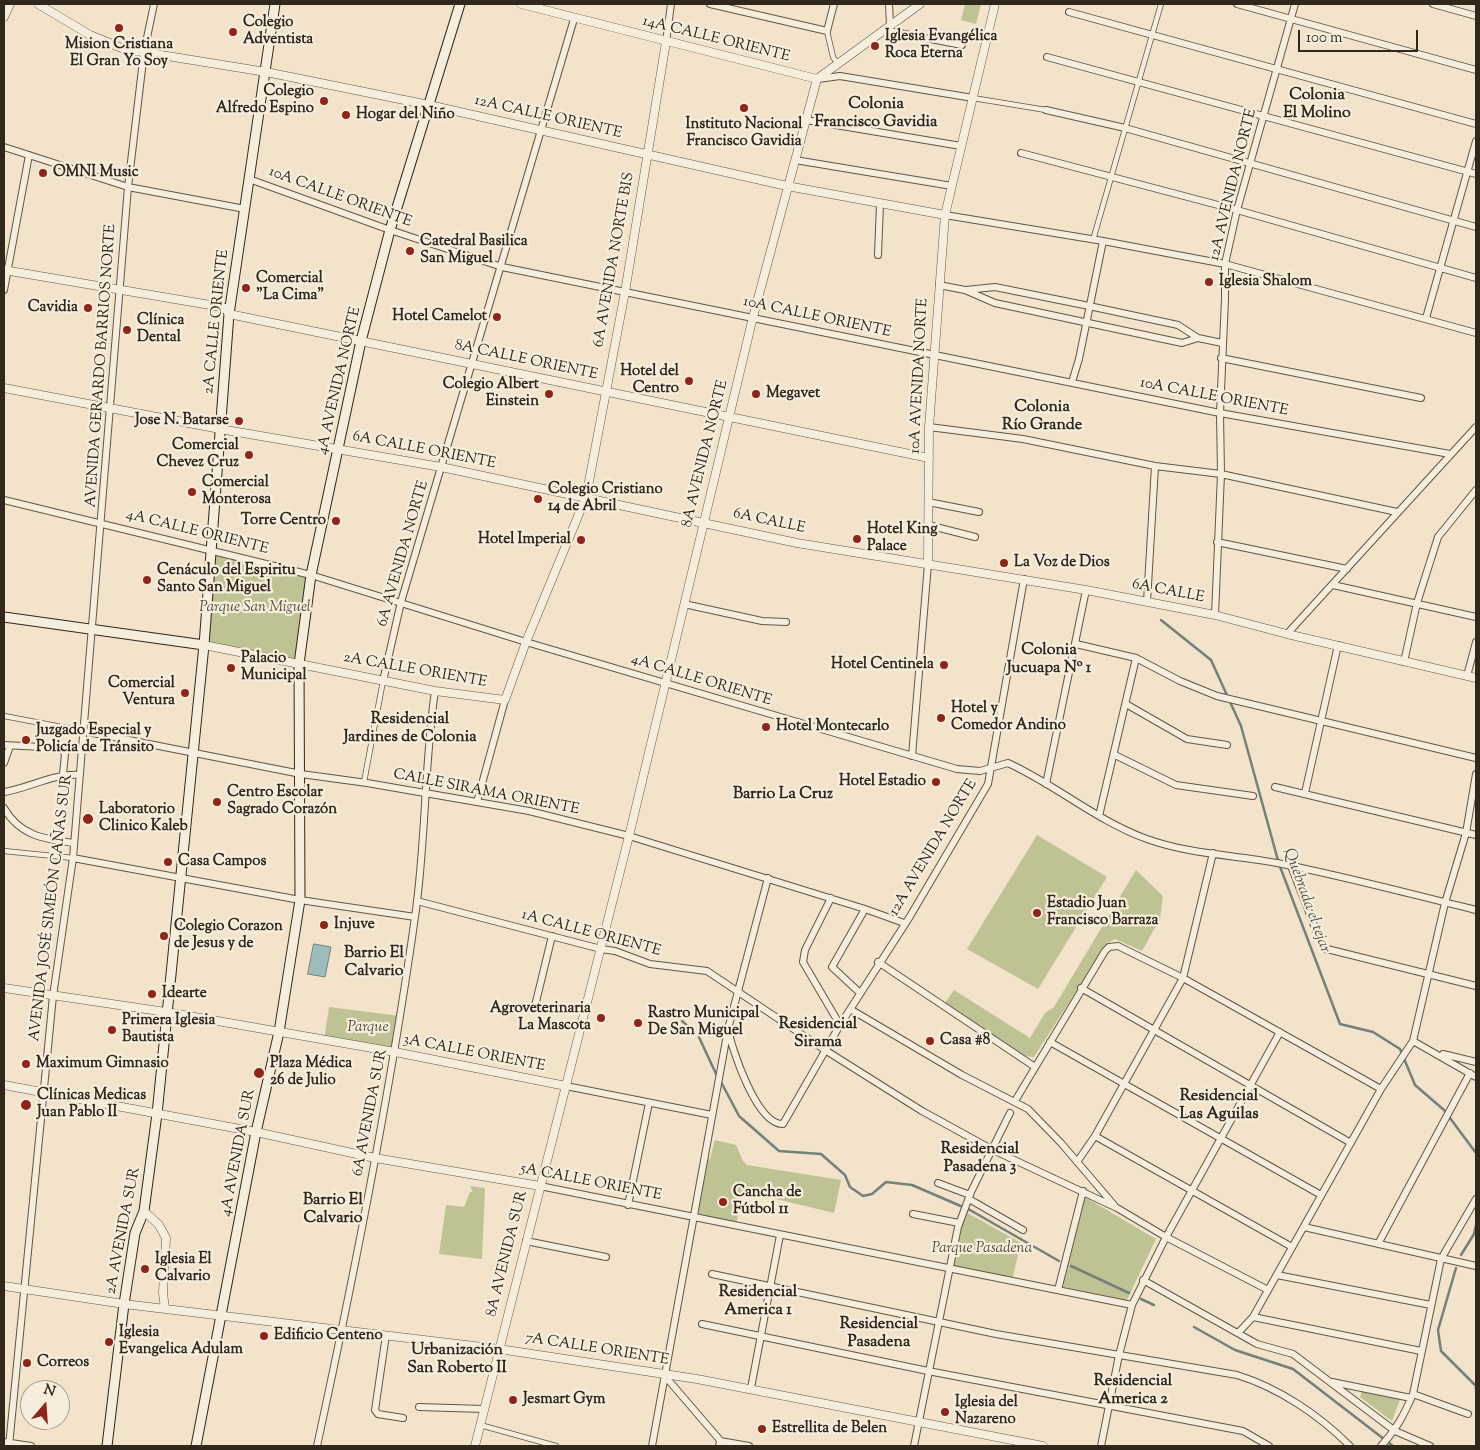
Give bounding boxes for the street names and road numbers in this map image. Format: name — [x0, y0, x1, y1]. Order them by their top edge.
street label: 14A CALLE ORIENTE — [641, 13, 791, 67]
street label: 12A CALLE ORIENTE — [473, 92, 623, 144]
street label: 12A AVENIDA NORTE — [1206, 107, 1262, 263]
street label: 10A CALLE ORIENTE — [266, 164, 414, 232]
street label: 6A AVENIDA NORTE BIS — [591, 171, 639, 349]
street label: AVENIDA GERARDO BARRIOS NORTE — [83, 224, 121, 508]
street label: 2A CALLE ORIENTE — [200, 249, 234, 395]
street label: 10A CALLE ORIENTE — [741, 294, 893, 342]
street label: 10A AVENIDA NORTE — [907, 298, 933, 454]
street label: 4A AVENIDA NORTE — [314, 305, 366, 457]
street label: 8A CALLE ORIENTE — [453, 337, 599, 385]
street label: 10A CALLE ORIENTE — [1138, 375, 1290, 421]
street label: 8A AVENIDA NORTE — [679, 378, 733, 530]
street label: 6A CALLE ORIENTE — [351, 428, 497, 474]
street label: 6A AVENIDA NORTE — [375, 479, 433, 629]
street label: 6A CALLE — [731, 506, 807, 538]
street label: 4A CALLE ORIENTE — [124, 507, 270, 559]
street label: 6A CALLE — [1130, 576, 1206, 608]
street label: 2A CALLE ORIENTE — [342, 650, 488, 692]
street label: 4A CALLE ORIENTE — [629, 651, 773, 711]
street label: CALLE SIRAMA ORIENTE — [391, 766, 581, 820]
street label: AVENIDA JOSÉ SIMEÓN CAÑAS SUR — [27, 773, 77, 1043]
street label: 12A AVENIDA NORTE — [886, 777, 982, 919]
street label: 1A CALLE ORIENTE — [519, 907, 663, 961]
street label: 3A CALLE ORIENTE — [401, 1031, 547, 1077]
street label: 6A AVENIDA SUR — [350, 1048, 392, 1178]
street label: 4A AVENIDA SUR — [218, 1088, 260, 1218]
street label: 5A CALLE ORIENTE — [519, 1160, 663, 1206]
street label: 2A AVENIDA SUR — [103, 1166, 145, 1296]
street label: 8A AVENIDA SUR — [484, 1189, 532, 1319]
street label: 7A CALLE ORIENTE — [524, 1330, 670, 1370]

